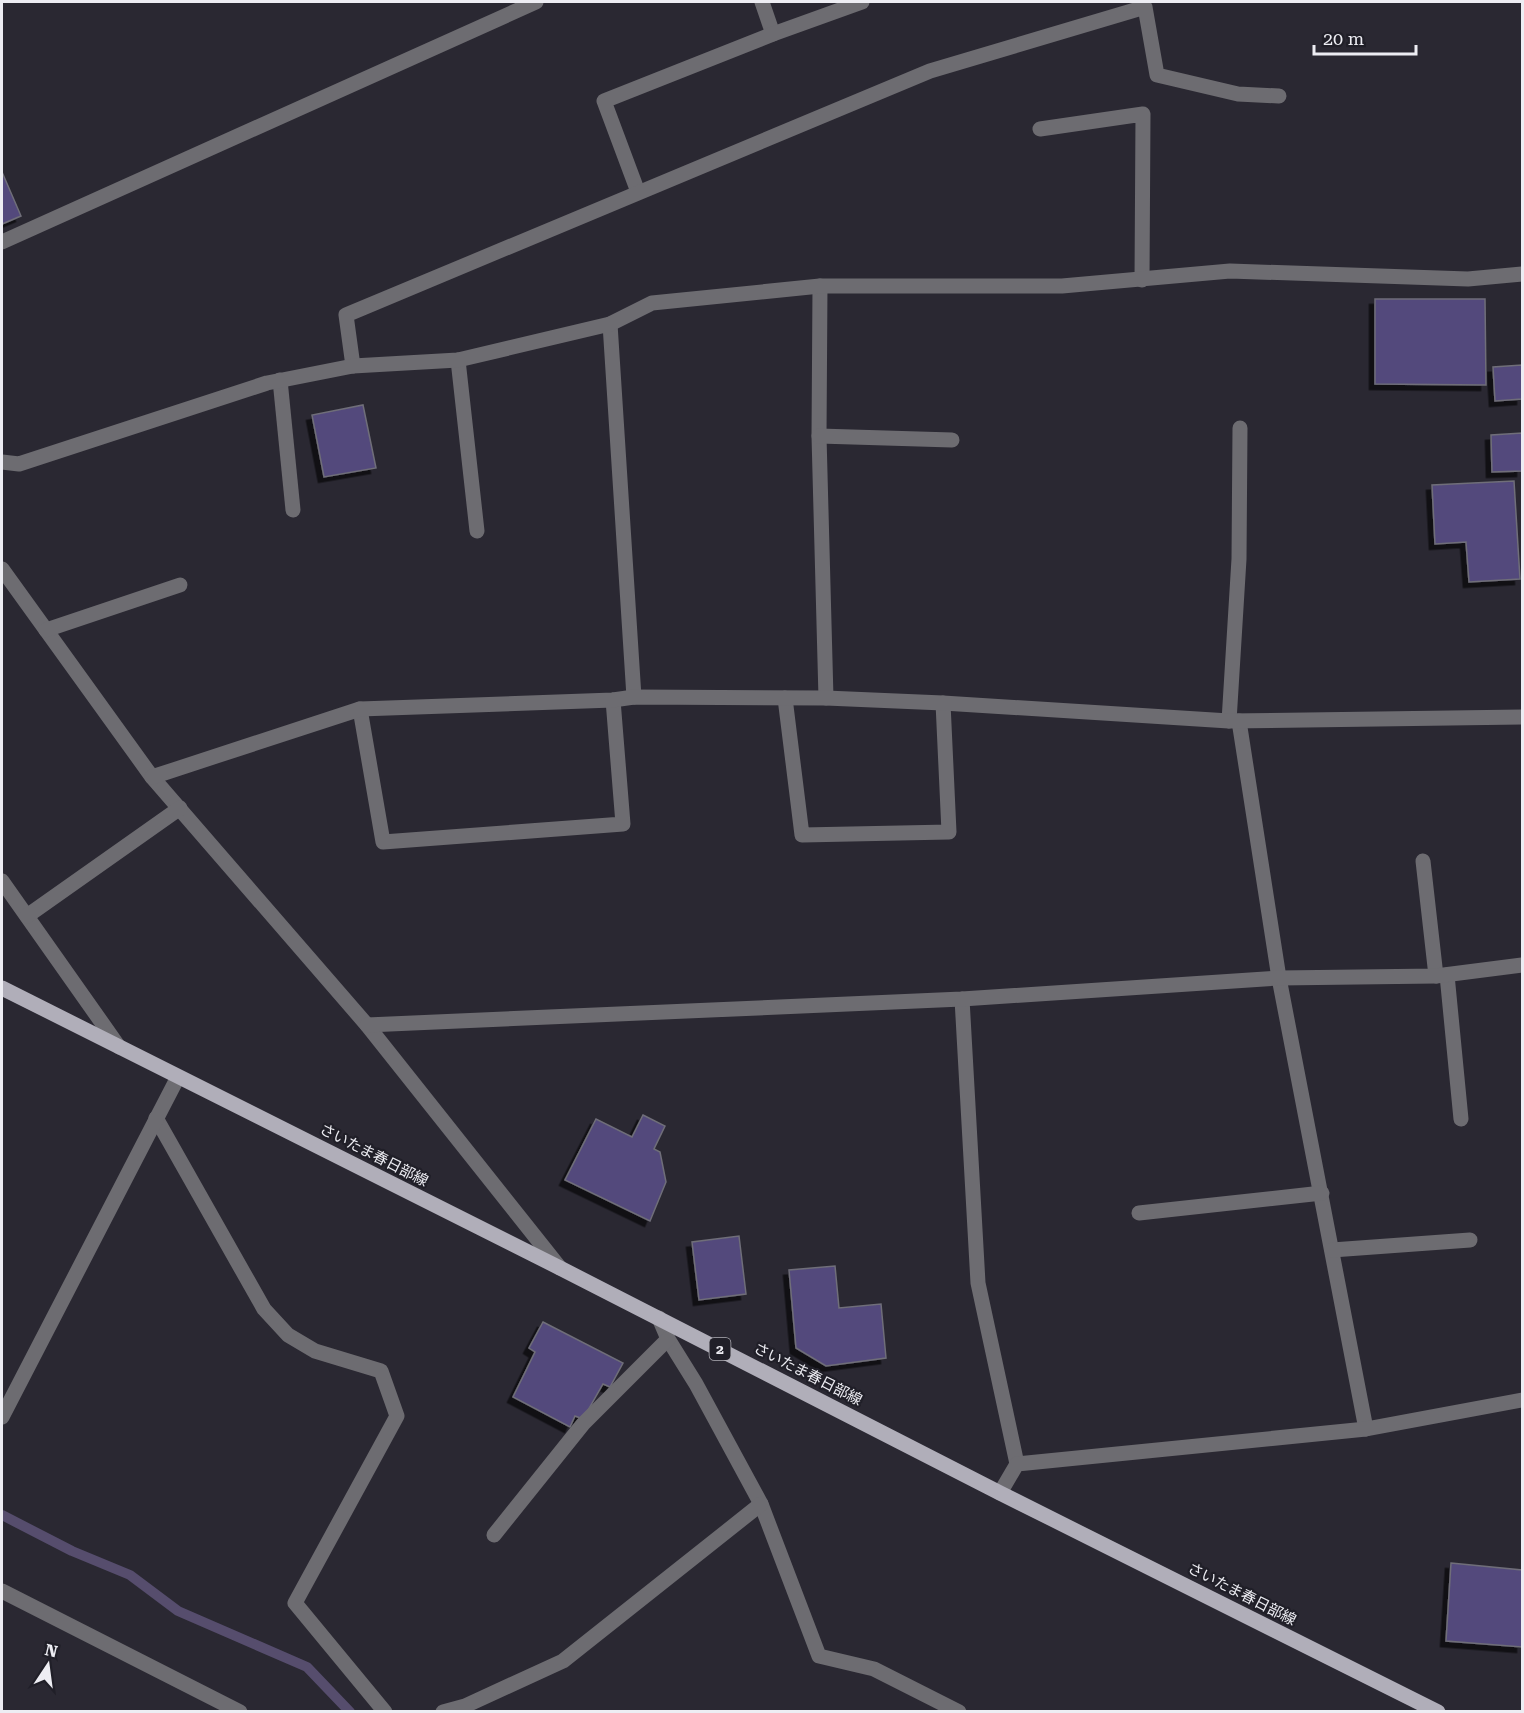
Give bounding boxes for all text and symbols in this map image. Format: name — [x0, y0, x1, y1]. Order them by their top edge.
scale bar — [1314, 18, 1416, 56]
text: 20 m — [1323, 28, 1364, 49]
street label: さいたま春日部線 — [317, 1120, 431, 1190]
road number: 2 — [710, 1338, 730, 1360]
street label: さいたま春日部線 — [751, 1339, 865, 1409]
street label: さいたま春日部線 — [1185, 1559, 1299, 1629]
north arrow — [18, 1635, 78, 1695]
text: N — [43, 1640, 59, 1662]

